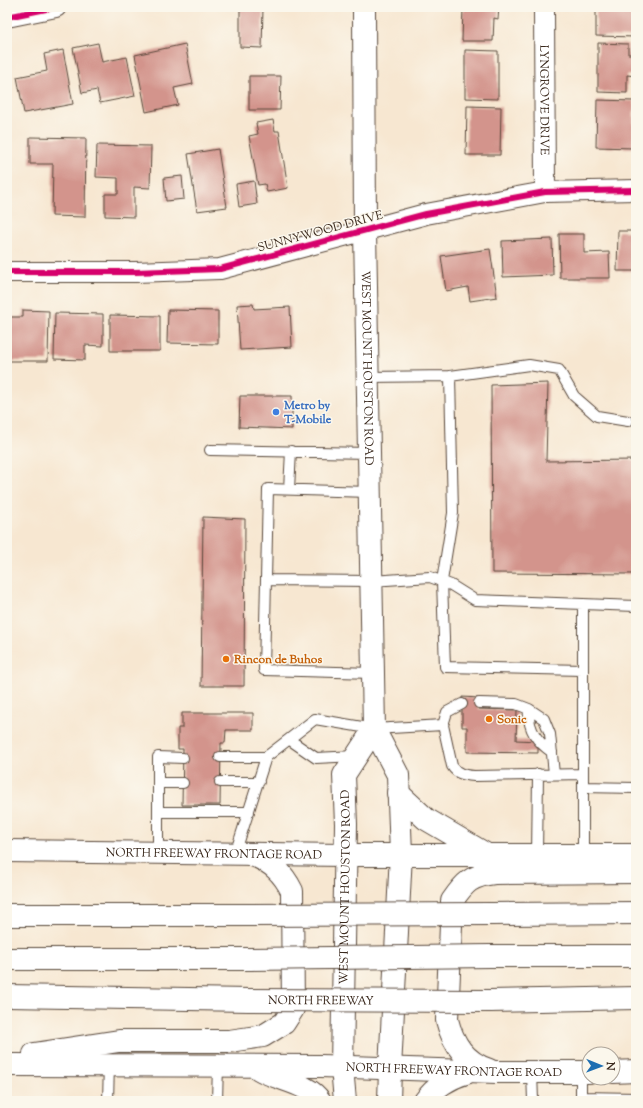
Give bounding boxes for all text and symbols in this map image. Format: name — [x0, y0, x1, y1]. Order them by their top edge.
street label: LYNGROVE DRIVE — [534, 45, 553, 156]
street label: SUNNYWOOD DRIVE — [256, 206, 386, 257]
street label: WEST MOUNT HOUSTON ROAD — [356, 270, 377, 466]
place label: Metro by T-Mobile — [283, 397, 332, 429]
marker: Metro by T-Mobile — [271, 407, 281, 417]
place label: Rincon de Buhos — [233, 651, 322, 669]
marker: Rincon de Buhos — [221, 654, 231, 664]
place label: Sonic — [497, 711, 527, 729]
marker: Sonic — [484, 714, 494, 724]
street label: WEST MOUNT HOUSTON ROAD — [335, 789, 356, 985]
street label: NORTH FREEWAY FRONTAGE ROAD — [106, 844, 322, 865]
street label: NORTH FREEWAY — [268, 992, 374, 1011]
north arrow — [581, 1046, 621, 1086]
street label: NORTH FREEWAY FRONTAGE ROAD — [345, 1059, 562, 1082]
text: N — [602, 1061, 618, 1071]

